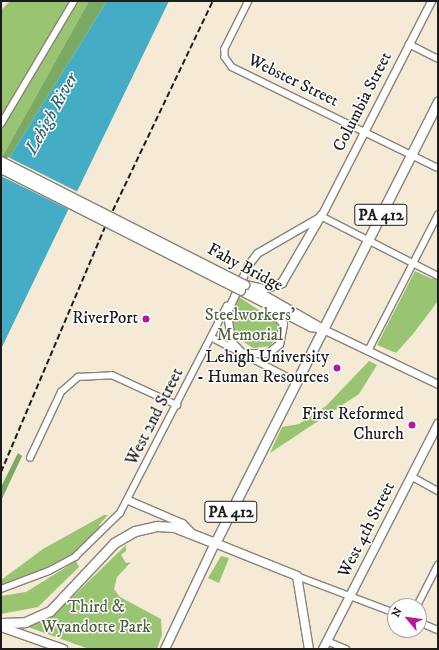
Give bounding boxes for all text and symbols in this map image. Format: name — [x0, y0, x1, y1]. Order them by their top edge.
street label: Columbia Street — [329, 49, 397, 155]
street label: Webster Street — [244, 50, 342, 112]
water label: Lehigh River — [21, 70, 83, 158]
road number: PA 412 — [354, 201, 408, 229]
street label: Fahy Bridge — [204, 240, 286, 296]
park label: Steelworkers' Memorial — [205, 306, 295, 346]
place label: RiverPort — [72, 309, 138, 329]
marker: RiverPort — [141, 314, 151, 324]
place label: Lehigh University - Human Resources — [197, 348, 329, 388]
marker: Lehigh University - Human Resources — [332, 363, 342, 373]
street label: West 2nd Street — [122, 365, 188, 469]
place label: First Reformed Church — [302, 405, 404, 445]
marker: First Reformed Church — [407, 420, 417, 430]
street label: West 4th Street — [334, 479, 400, 581]
road number: PA 412 — [204, 498, 258, 526]
park label: Third & Wyandotte Park — [41, 598, 151, 638]
north arrow — [387, 598, 427, 638]
text: N — [389, 605, 406, 620]

